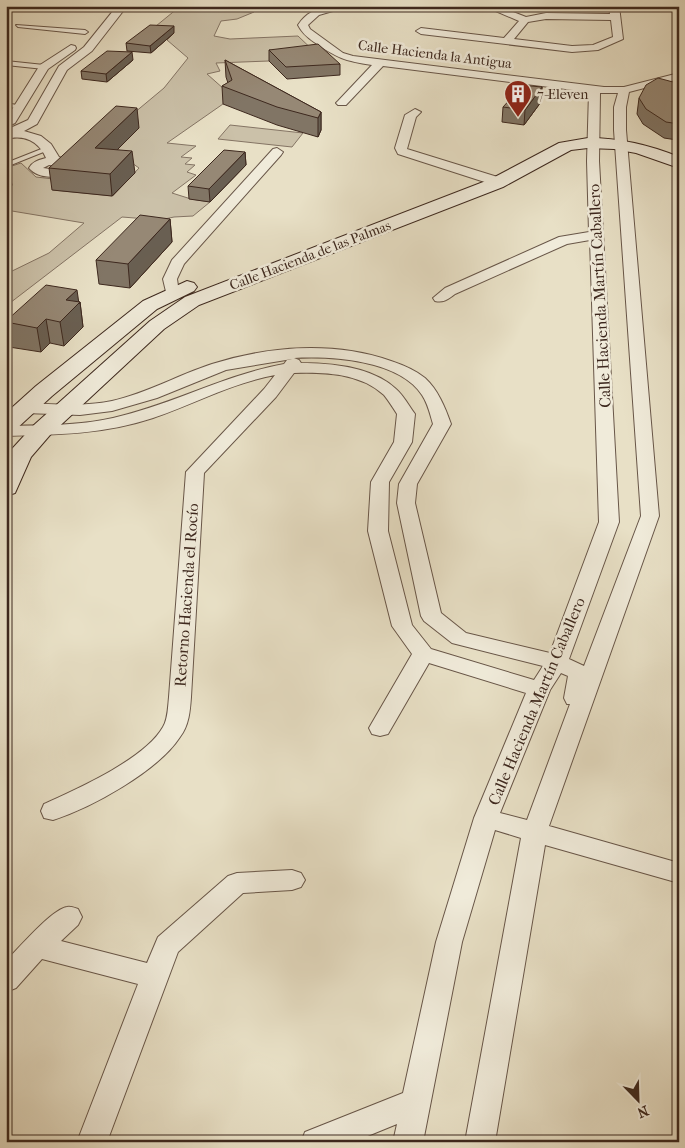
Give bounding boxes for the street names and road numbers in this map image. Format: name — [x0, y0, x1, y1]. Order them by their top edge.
street label: Calle Hacienda la Antigua — [357, 37, 513, 72]
street label: Calle Hacienda Martín Caballero — [584, 184, 615, 408]
street label: Calle Hacienda de las Palmas — [227, 217, 393, 294]
street label: Retorno Hacienda el Rocío — [171, 503, 202, 687]
street label: Calle Hacienda Martín Caballero — [484, 594, 589, 808]

